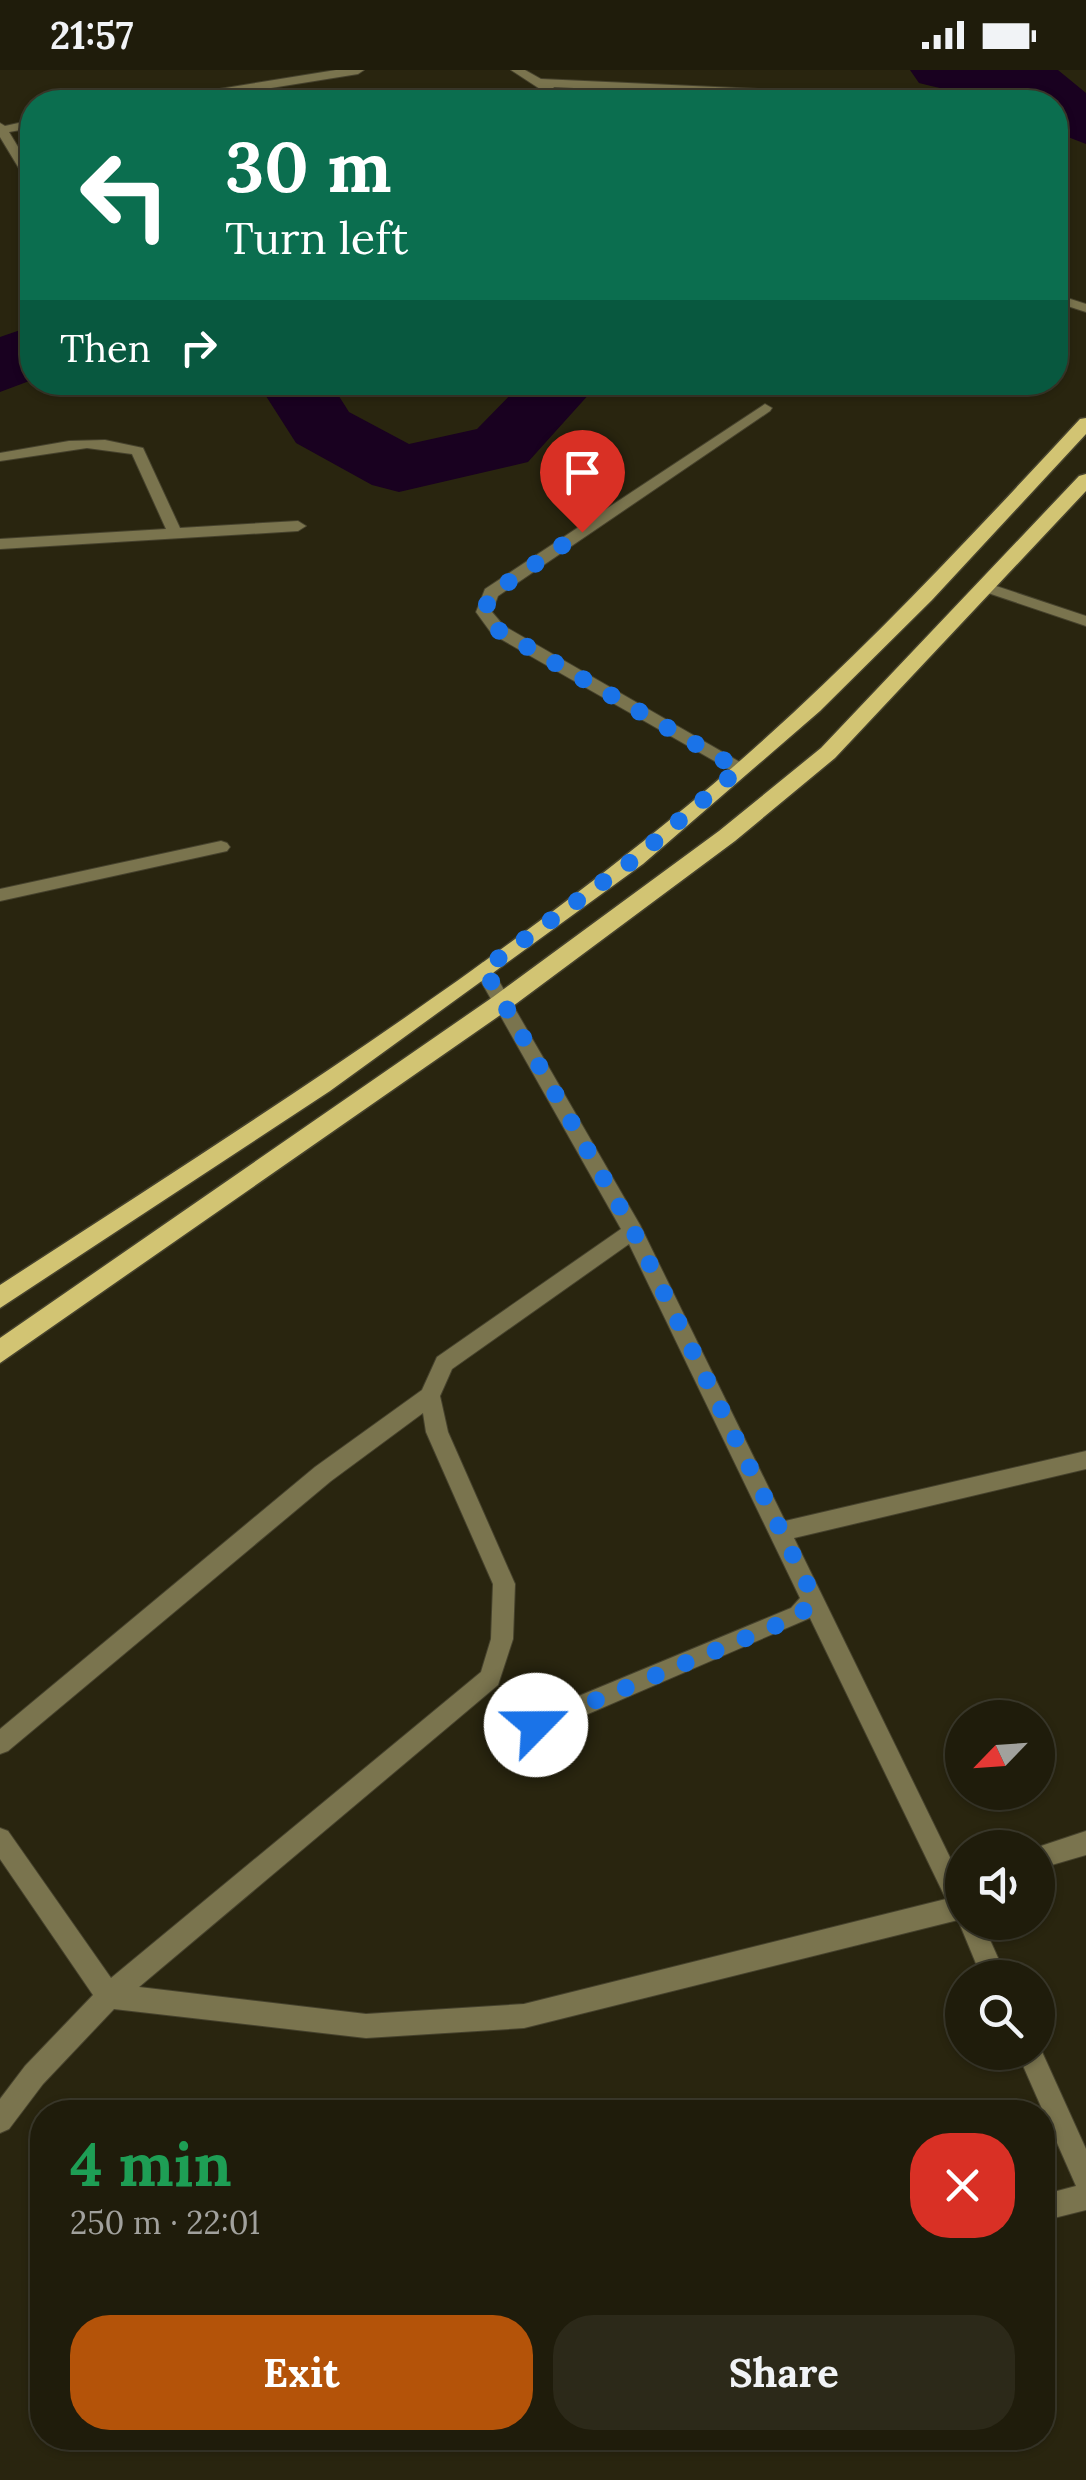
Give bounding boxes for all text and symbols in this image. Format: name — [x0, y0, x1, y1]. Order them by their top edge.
text: 21:57 — [50, 11, 134, 59]
text: 30 m — [225, 122, 392, 211]
icon: left — [60, 130, 190, 260]
text: Turn left — [225, 209, 408, 266]
icon: right — [171, 320, 226, 375]
text: Then — [60, 324, 151, 372]
pin — [540, 430, 625, 533]
icon: arrive — [555, 445, 610, 500]
position arrow — [484, 1673, 588, 1777]
north arrow — [945, 1700, 1055, 1810]
map controls — [945, 1700, 1055, 2070]
button: sound — [945, 1830, 1055, 1940]
button: search — [945, 1960, 1055, 2070]
text: 4 min — [70, 2126, 232, 2202]
button: close — [910, 2133, 1015, 2238]
text: 250 m · 22:01 — [70, 2202, 260, 2243]
button: Exit — [70, 2315, 533, 2430]
button: Share — [553, 2315, 1015, 2430]

